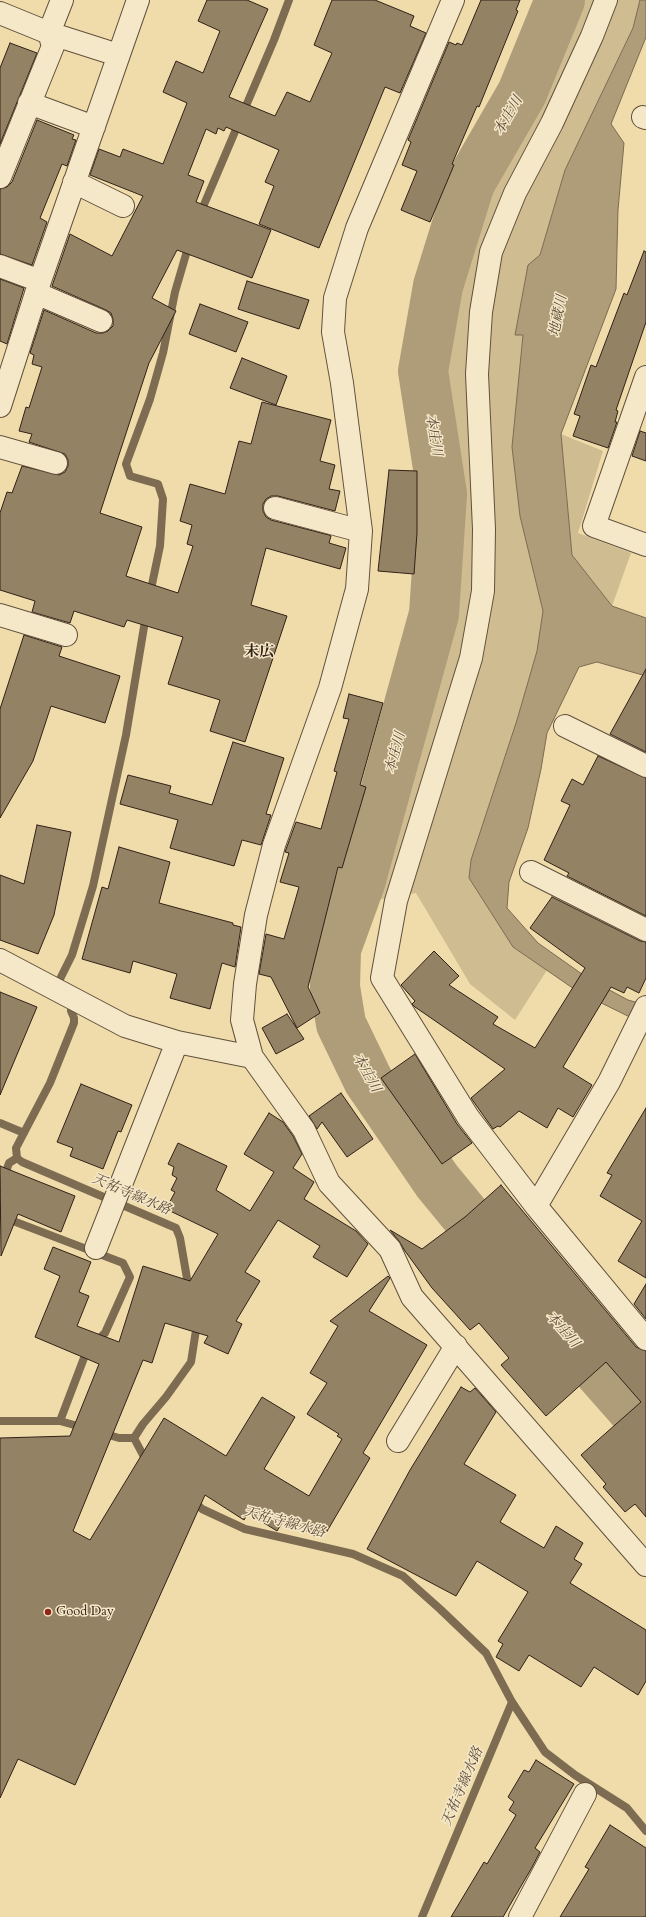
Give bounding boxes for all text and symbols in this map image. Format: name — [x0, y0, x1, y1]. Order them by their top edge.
water label: 本庄川 — [491, 94, 527, 138]
water label: 地蔵川 — [547, 294, 571, 338]
water label: 本庄川 — [421, 413, 445, 457]
district label: 末広 — [244, 644, 274, 662]
water label: 本庄川 — [382, 731, 410, 775]
water label: 本庄川 — [348, 1051, 384, 1095]
water label: 天祐寺線水路 — [89, 1171, 173, 1219]
water label: 本庄川 — [542, 1309, 582, 1351]
water label: 天祐寺線水路 — [241, 1504, 327, 1542]
place label: Good Day — [56, 1604, 114, 1620]
marker: Good Day — [43, 1607, 53, 1617]
water label: 天祐寺線水路 — [439, 1745, 487, 1829]

